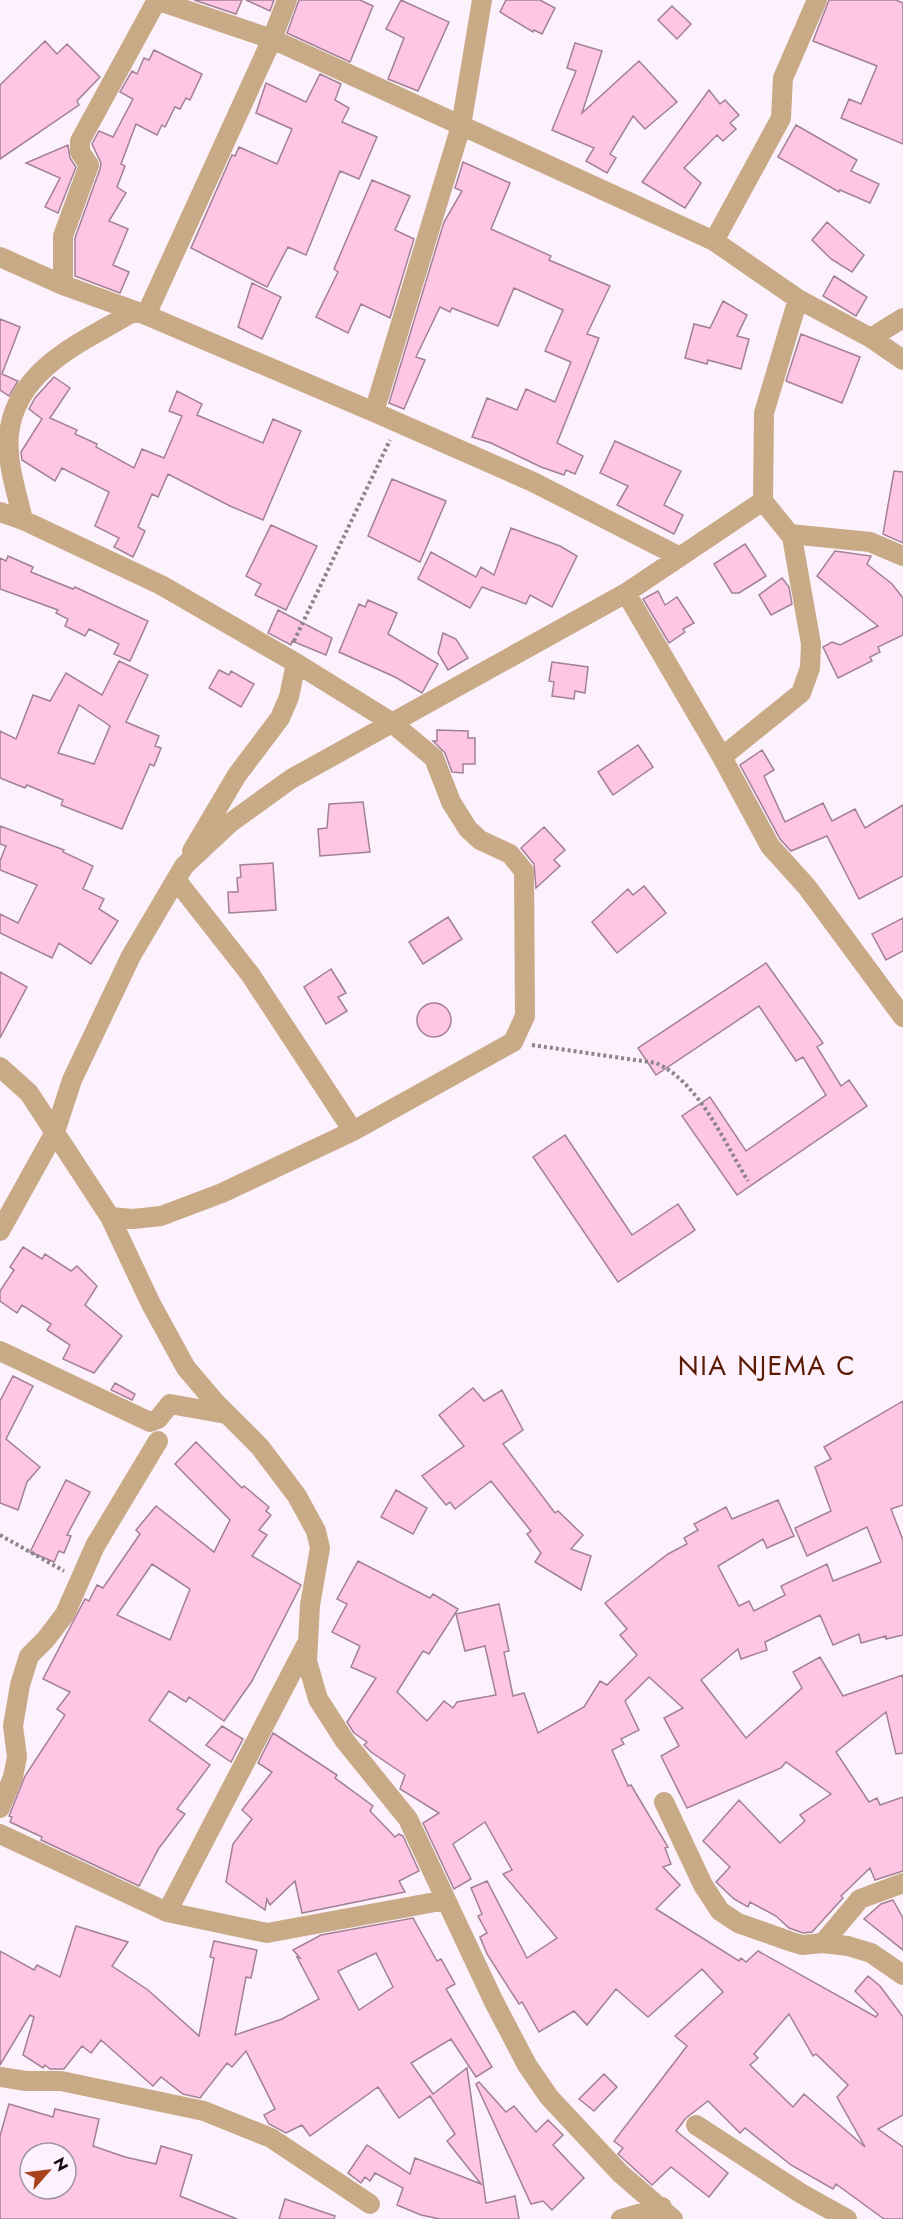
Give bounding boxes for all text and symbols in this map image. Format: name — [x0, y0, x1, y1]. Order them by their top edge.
district label: NIA NJEMA C — [678, 1346, 856, 1385]
north arrow — [18, 2141, 78, 2201]
text: N — [48, 2153, 74, 2175]

